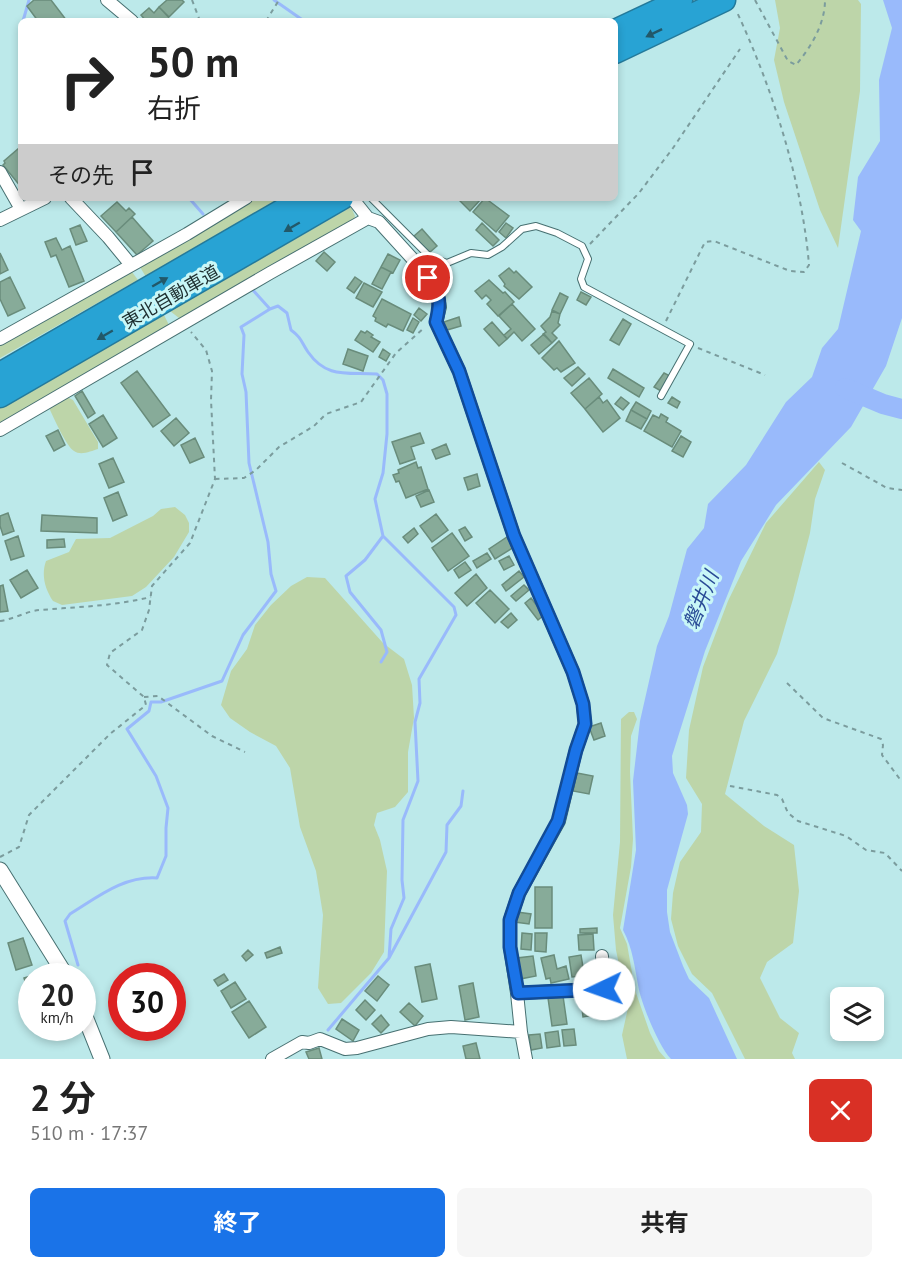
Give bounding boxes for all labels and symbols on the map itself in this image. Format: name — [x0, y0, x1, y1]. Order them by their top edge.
one-way arrow — [645, 29, 662, 38]
one-way arrow — [284, 222, 300, 233]
pin — [402, 252, 453, 303]
street label: 東北自動車道 — [118, 260, 223, 334]
one-way arrow — [152, 277, 169, 287]
one-way arrow — [97, 330, 113, 341]
water label: 磐井川 — [678, 565, 725, 633]
position arrow — [572, 957, 636, 1021]
speed limit sign: 30 — [108, 963, 186, 1041]

